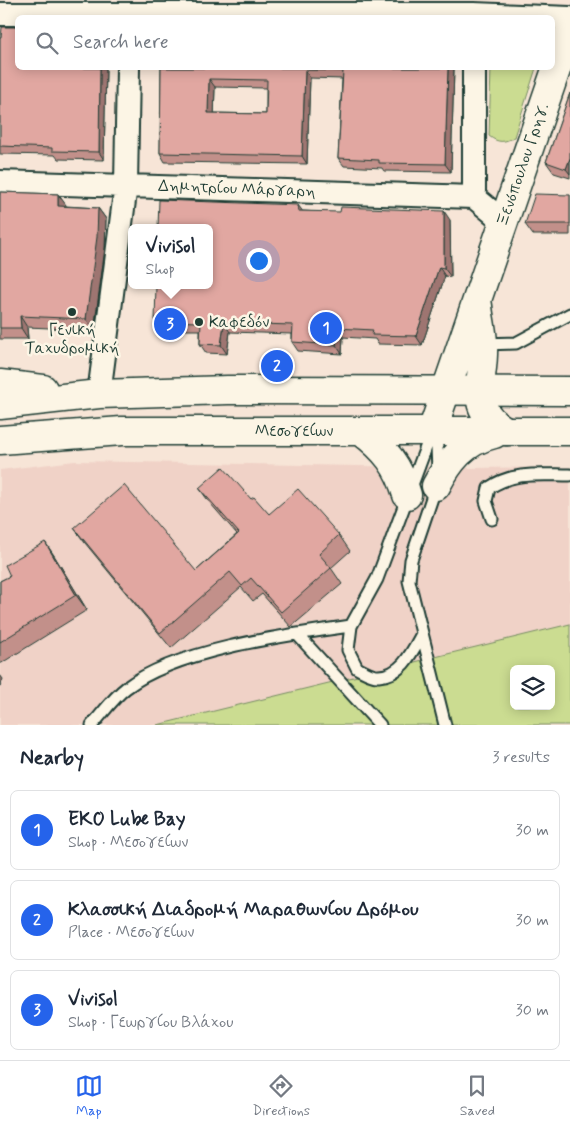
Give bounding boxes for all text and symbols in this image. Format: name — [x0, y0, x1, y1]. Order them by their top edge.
search box — [15, 15, 555, 70]
icon: search — [33, 29, 61, 57]
text: Search here — [73, 30, 169, 55]
street label: Ξενόπουλου Γρηγ. — [492, 101, 554, 229]
street label: Δημητρίου Μάργαρη — [158, 176, 316, 202]
popup — [128, 224, 213, 289]
text: Vivisol — [146, 234, 195, 259]
your location — [246, 248, 272, 274]
text: Shop — [146, 259, 175, 280]
pin: 3 — [154, 305, 186, 343]
marker: Γενική Ταχυδρομική — [66, 306, 78, 318]
pin: 1 — [310, 309, 342, 347]
place label: Καφεδόν — [209, 312, 269, 333]
marker: Καφεδόν — [193, 316, 205, 328]
place label: Γενική Ταχυδρομική — [25, 320, 119, 359]
pin: 2 — [261, 347, 293, 385]
street label: Μεσογείων — [255, 421, 333, 442]
map controls — [510, 665, 555, 710]
button: layers — [510, 665, 555, 710]
text: Nearby — [20, 744, 84, 772]
text: 3 results — [492, 747, 550, 768]
text: EKO Lube Bay — [68, 807, 185, 832]
text: 1 — [33, 820, 41, 841]
text: 30 m — [516, 820, 549, 841]
text: Shop · Μεσογείων — [68, 832, 188, 853]
text: Κλασσική Διαδρομή Μαραθωνίου Δρόμου — [68, 897, 419, 922]
text: 2 — [33, 910, 41, 931]
text: 30 m — [516, 910, 549, 931]
text: Place · Μεσογείων — [68, 922, 194, 943]
text: Vivisol — [68, 987, 118, 1012]
text: 3 — [33, 1000, 41, 1021]
text: 30 m — [516, 1000, 549, 1021]
text: Shop · Γεωργίου Βλάχου — [68, 1012, 233, 1033]
tab: Map — [75, 1072, 103, 1120]
tab: Directions — [253, 1072, 310, 1120]
tab: Saved — [460, 1072, 495, 1120]

